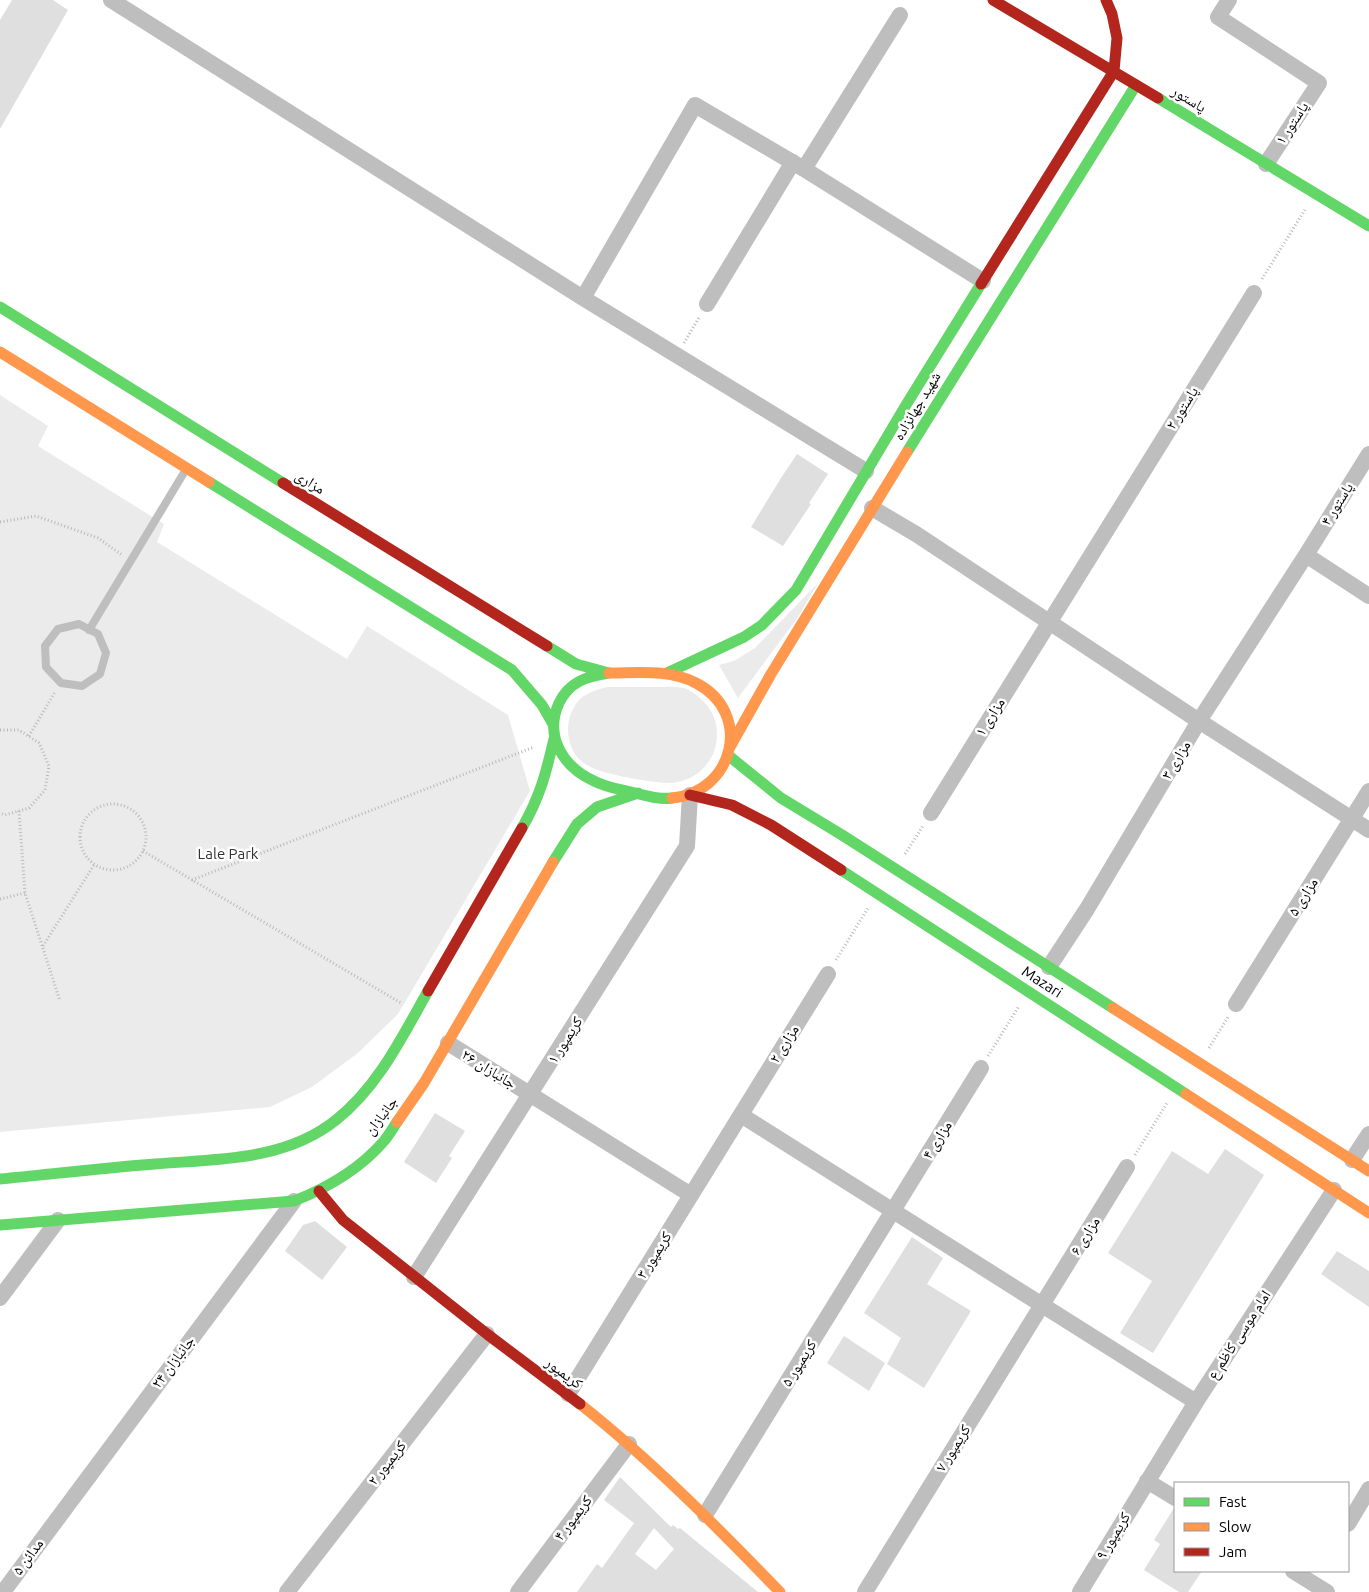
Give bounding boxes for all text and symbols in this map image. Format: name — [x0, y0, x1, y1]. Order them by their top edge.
street label: پاستور — [1168, 81, 1210, 116]
street label: پاستور ۱ — [1272, 98, 1313, 148]
street label: شهید جهانزاده — [890, 368, 945, 443]
street label: پاستور ۲ — [1162, 383, 1202, 433]
street label: مزاری — [291, 466, 328, 499]
street label: پاستور ۴ — [1317, 479, 1357, 529]
street label: مزاری ۱ — [971, 694, 1010, 740]
street label: مزاری ۳ — [1158, 737, 1195, 783]
park label: Lale Park — [198, 845, 259, 862]
street label: مزاری ۵ — [1284, 874, 1323, 920]
street label: Mazari — [1019, 962, 1066, 1001]
street label: کریمپور ۱ — [544, 1013, 587, 1067]
street label: مزاری ۲ — [765, 1021, 804, 1067]
street label: جانبازان ۲۶ — [458, 1045, 520, 1094]
street label: جانبازان — [361, 1093, 402, 1140]
street label: مزاری ۴ — [918, 1117, 957, 1163]
street label: مزاری ۶ — [1066, 1213, 1105, 1259]
street label: کریمپور ۳ — [633, 1228, 676, 1282]
street label: امام موسی کاظم ع — [1203, 1287, 1275, 1384]
street label: جانبازان ۲۴ — [148, 1332, 200, 1392]
street label: کریمپور ۵ — [778, 1336, 821, 1390]
street label: کریمپور — [541, 1353, 586, 1393]
street label: کریمپور ۷ — [932, 1421, 975, 1475]
street label: کریمپور ۲ — [364, 1437, 410, 1489]
legend — [1174, 1482, 1349, 1572]
street label: کریمپور ۴ — [550, 1492, 596, 1544]
text: Fast — [1219, 1493, 1247, 1510]
street label: کریمپور ۹ — [1092, 1509, 1134, 1563]
text: Slow — [1219, 1518, 1252, 1535]
street label: مدائن ۵ — [9, 1535, 48, 1579]
text: Jam — [1219, 1543, 1247, 1560]

